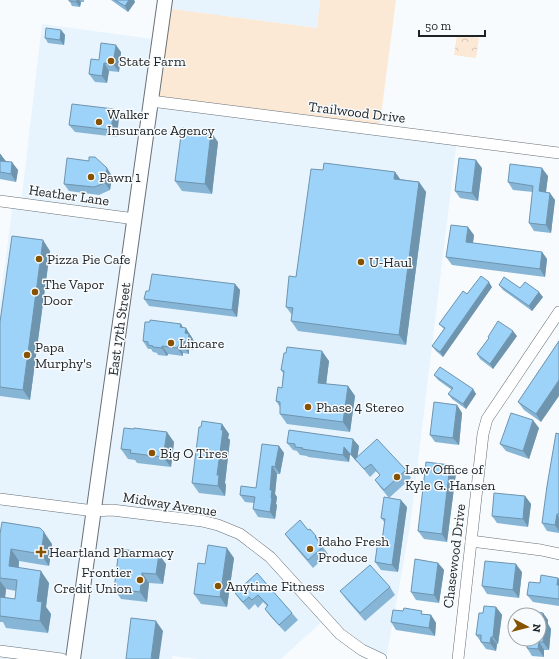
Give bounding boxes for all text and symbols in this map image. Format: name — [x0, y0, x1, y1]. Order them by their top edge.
scale bar — [419, 12, 485, 38]
text: 50 m — [425, 19, 452, 33]
place label: State Farm — [119, 53, 186, 70]
marker: State Farm — [106, 56, 116, 66]
street label: Trailwood Drive — [308, 98, 407, 127]
place label: Walker Insurance Agency — [107, 106, 216, 139]
marker: Walker Insurance Agency — [94, 117, 104, 127]
place label: Pawn 1 — [99, 169, 141, 186]
marker: Pawn 1 — [86, 172, 96, 182]
street label: Heather Lane — [28, 181, 111, 210]
place label: Pizza Pie Cafe — [47, 251, 131, 268]
marker: Pizza Pie Cafe — [34, 254, 44, 264]
place label: U-Haul — [369, 254, 412, 271]
marker: U-Haul — [356, 257, 366, 267]
place label: The Vapor Door — [43, 276, 105, 309]
street label: East 17th Street — [105, 280, 135, 377]
marker: The Vapor Door — [30, 287, 40, 297]
place label: Lincare — [179, 335, 225, 352]
marker: Lincare — [166, 338, 176, 348]
place label: Papa Murphy's — [35, 339, 92, 372]
marker: Papa Murphy's — [22, 350, 32, 360]
place label: Phase 4 Stereo — [316, 399, 404, 416]
marker: Phase 4 Stereo — [303, 402, 313, 412]
place label: Big O Tires — [160, 445, 228, 462]
marker: Big O Tires — [147, 448, 157, 458]
place label: Law Office of Kyle G. Hansen — [405, 461, 495, 494]
marker: Law Office of Kyle G. Hansen — [392, 472, 402, 482]
street label: Midway Avenue — [122, 489, 219, 520]
street label: Chasewood Drive — [440, 503, 469, 609]
place label: Idaho Fresh Produce — [318, 533, 389, 566]
place label: Heartland Pharmacy — [49, 544, 175, 561]
marker: Idaho Fresh Produce — [305, 544, 315, 554]
marker: Heartland Pharmacy — [36, 547, 46, 557]
place label: Frontier Credit Union — [54, 564, 132, 597]
marker: Frontier Credit Union — [135, 575, 145, 585]
place label: Anytime Fitness — [226, 578, 325, 595]
marker: Anytime Fitness — [213, 581, 223, 591]
north arrow — [507, 607, 547, 647]
text: N — [529, 623, 543, 634]

